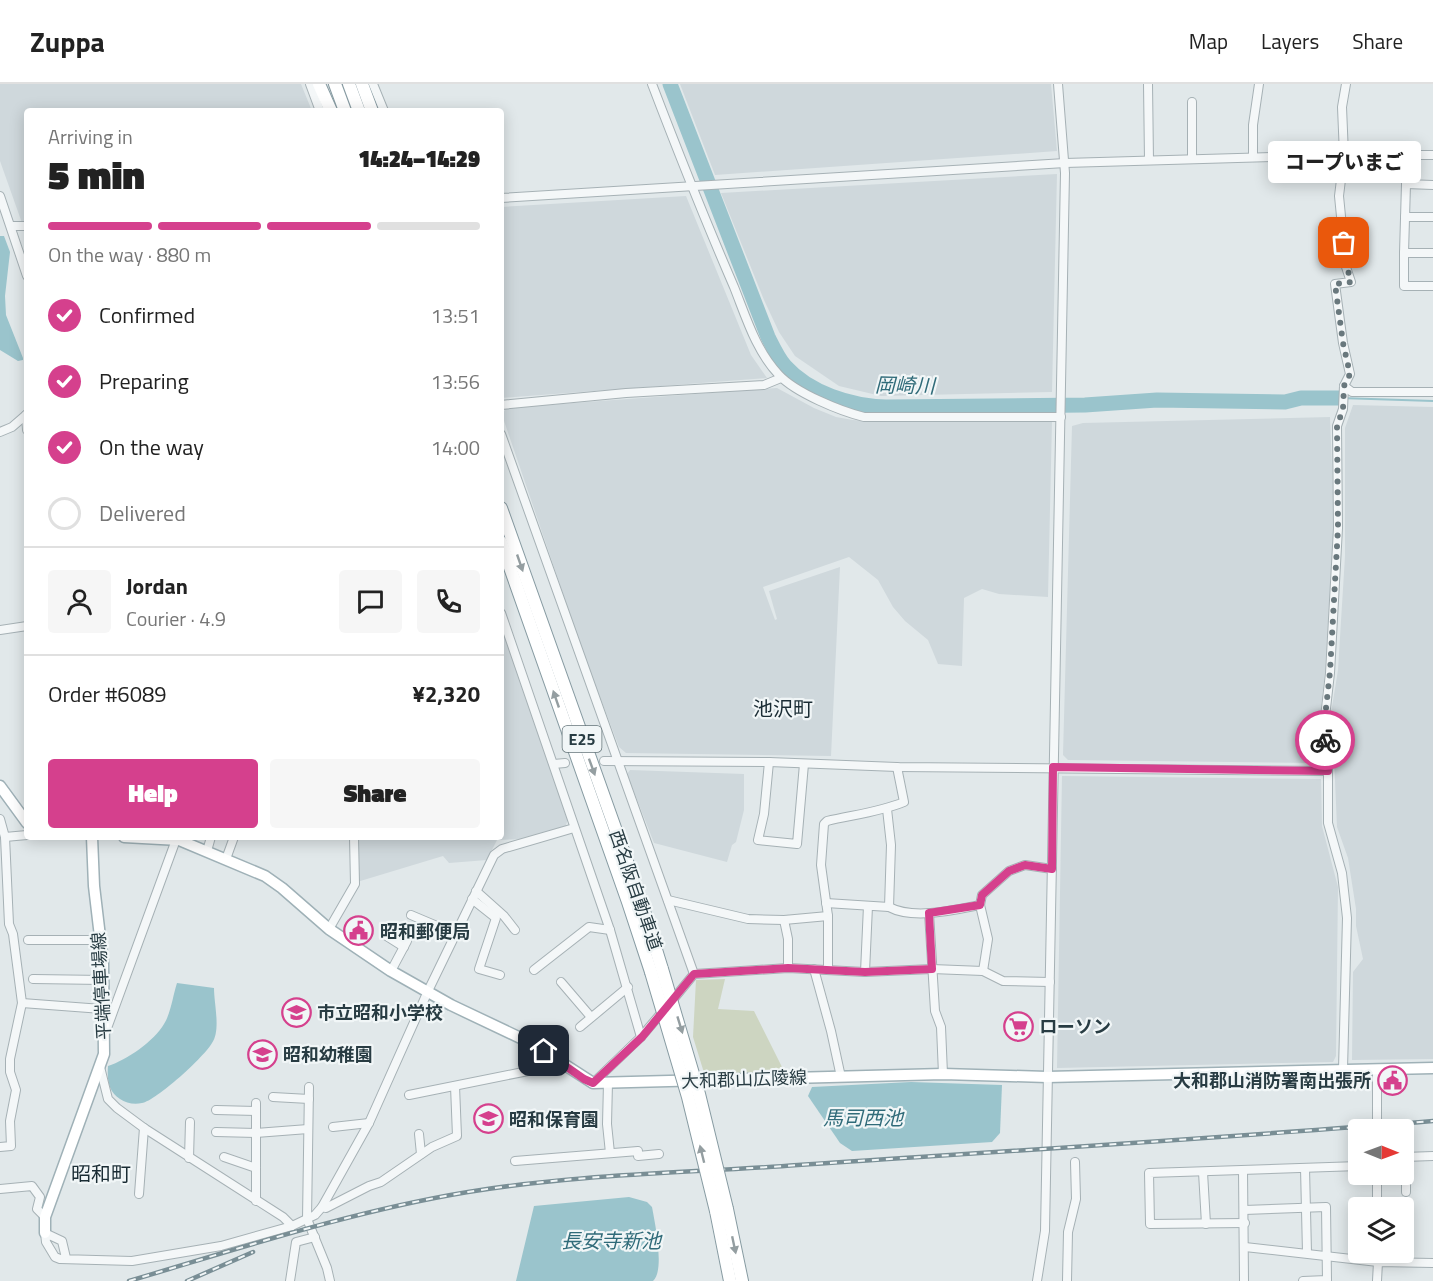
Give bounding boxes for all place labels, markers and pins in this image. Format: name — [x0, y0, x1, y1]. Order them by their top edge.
callout: コープいまご — [1268, 141, 1420, 183]
pin — [1318, 217, 1369, 268]
public building icon: 昭和郵便局 — [343, 915, 375, 947]
place label: 昭和郵便局 — [380, 918, 470, 945]
school or university icon: 市立昭和小学校 — [280, 996, 312, 1028]
place label: 市立昭和小学校 — [317, 999, 443, 1026]
supermarket icon: ローソン — [1002, 1010, 1034, 1042]
place label: ローソン — [1039, 1013, 1111, 1040]
pin — [518, 1025, 569, 1076]
school or university icon: 昭和幼稚園 — [246, 1038, 278, 1070]
place label: 昭和幼稚園 — [283, 1041, 373, 1068]
public building icon: 大和郡山消防署南出張所 — [1376, 1064, 1408, 1096]
place label: 大和郡山消防署南出張所 — [1173, 1067, 1371, 1094]
school or university icon: 昭和保育園 — [472, 1103, 504, 1135]
place label: 昭和保育園 — [509, 1106, 599, 1133]

